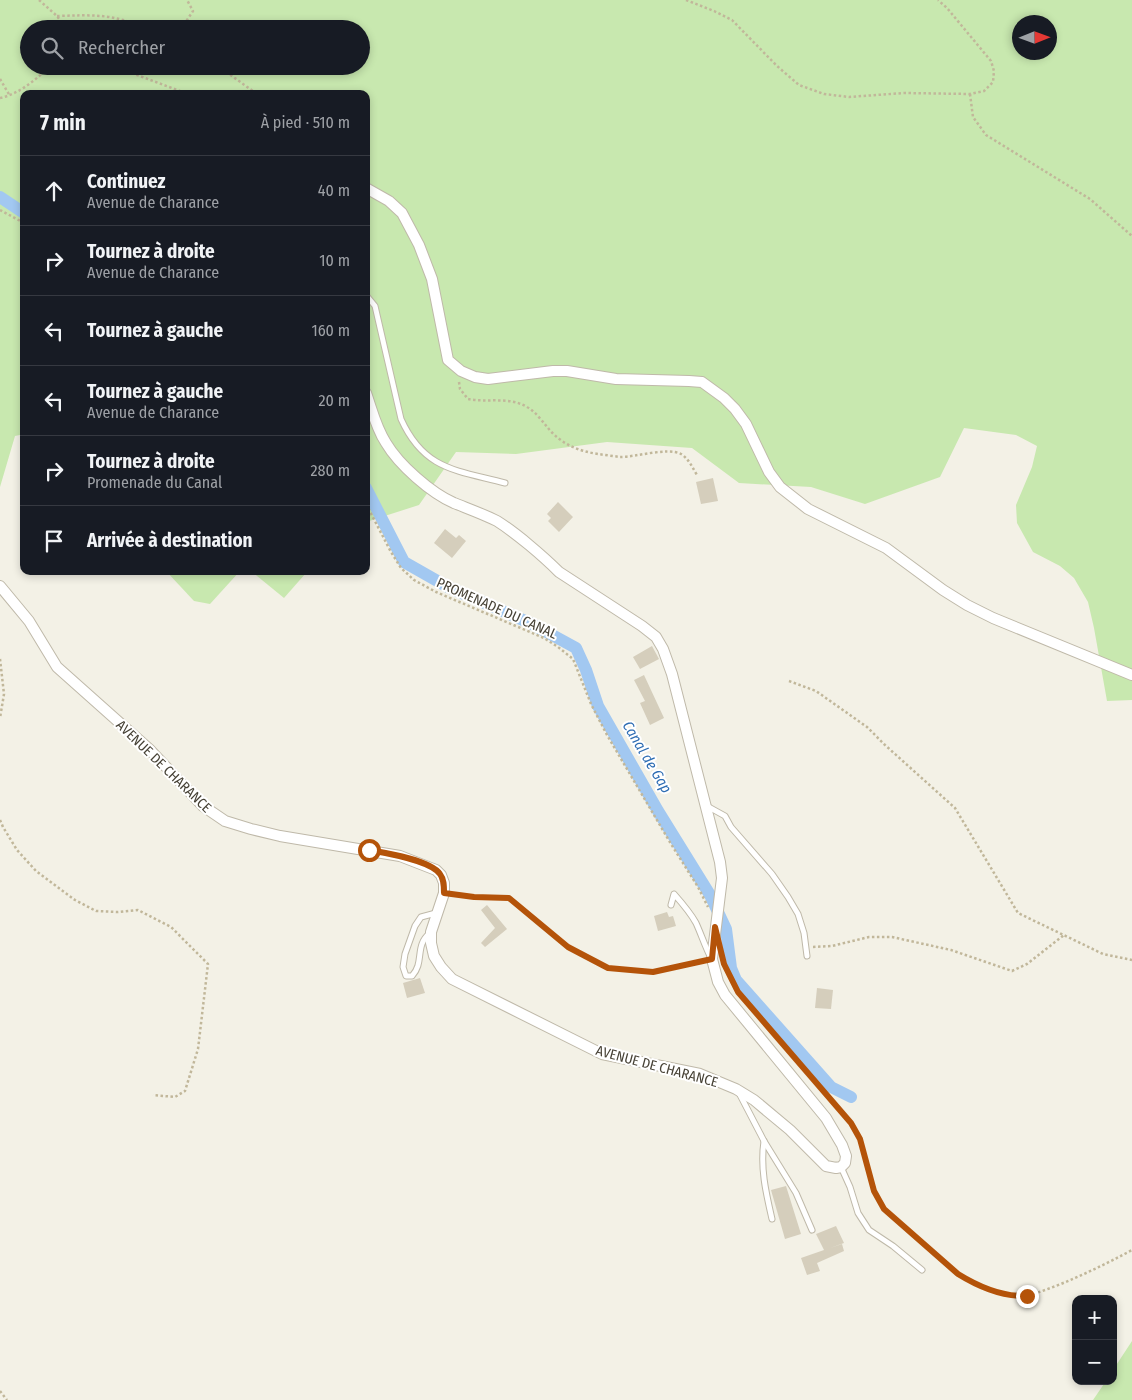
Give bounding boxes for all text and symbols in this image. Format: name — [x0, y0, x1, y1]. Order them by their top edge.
north arrow — [1012, 15, 1057, 60]
search box — [20, 20, 370, 75]
icon: search — [38, 34, 66, 62]
text: Rechercher — [78, 36, 165, 59]
text: 7 min — [40, 110, 86, 136]
text: À pied · 510 m — [261, 113, 350, 132]
text: Continuez — [87, 170, 166, 193]
icon: ahead — [40, 177, 68, 205]
text: 40 m — [318, 181, 350, 200]
text: Avenue de Charance — [87, 193, 219, 212]
text: Tournez à droite — [87, 240, 215, 263]
icon: right — [40, 247, 68, 275]
text: 10 m — [319, 251, 350, 270]
text: Avenue de Charance — [87, 263, 219, 282]
icon: left — [40, 317, 68, 345]
text: Tournez à gauche — [87, 319, 223, 342]
text: 160 m — [311, 321, 350, 340]
text: Tournez à gauche — [87, 380, 223, 403]
icon: left — [40, 387, 68, 415]
text: 20 m — [319, 391, 350, 410]
text: Avenue de Charance — [87, 403, 219, 422]
text: Tournez à droite — [87, 450, 215, 473]
icon: right — [40, 457, 68, 485]
text: 280 m — [311, 461, 350, 480]
text: Promenade du Canal — [87, 473, 222, 492]
icon: arrive — [40, 527, 68, 555]
text: Arrivée à destination — [87, 529, 253, 552]
street label: PROMENADE DU CANAL — [434, 574, 560, 643]
street label: AVENUE DE CHARANCE — [113, 717, 215, 816]
water label: Canal de Gap — [618, 718, 676, 796]
route start — [358, 839, 381, 862]
street label: AVENUE DE CHARANCE — [594, 1042, 720, 1091]
route end — [1016, 1285, 1039, 1308]
map controls — [1072, 1295, 1117, 1385]
button: + — [1072, 1295, 1117, 1340]
button: − — [1072, 1340, 1117, 1385]

